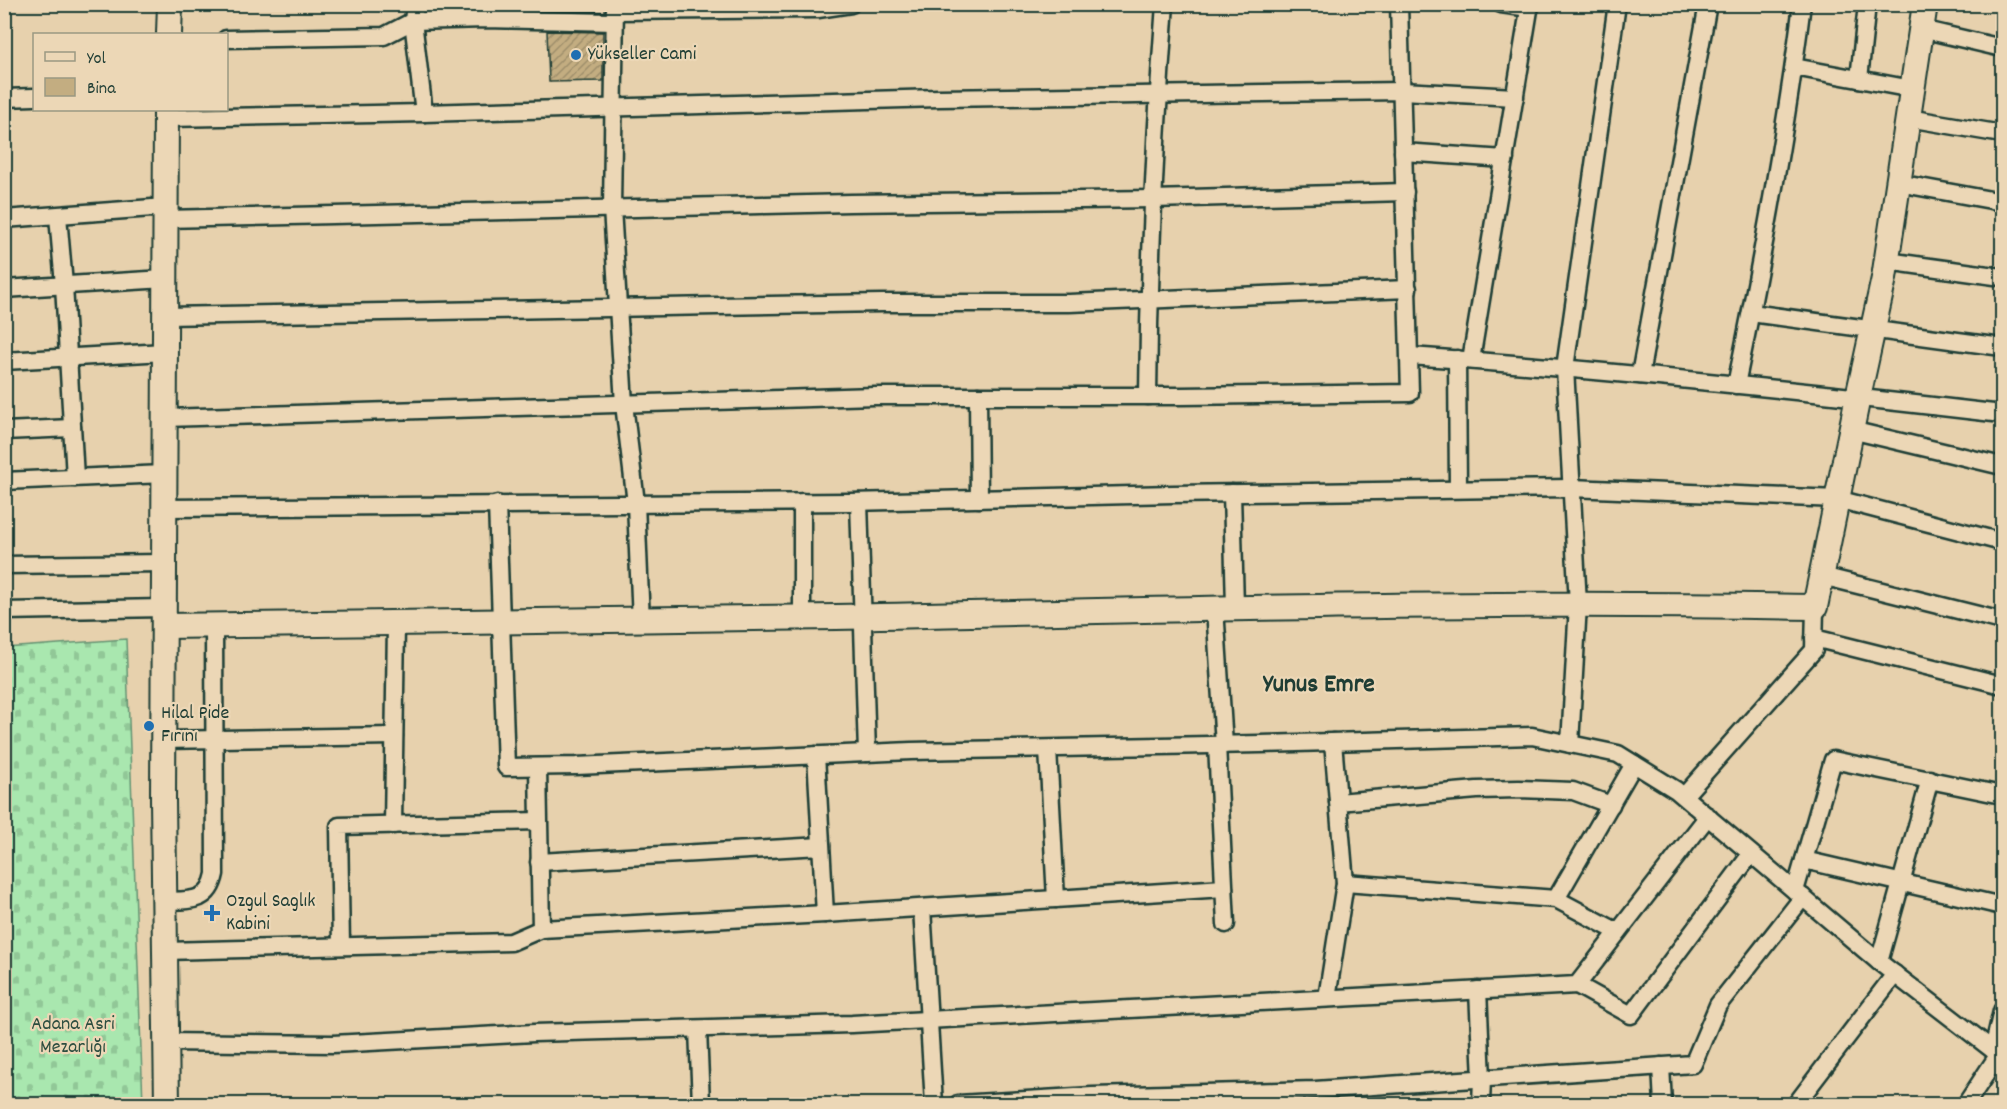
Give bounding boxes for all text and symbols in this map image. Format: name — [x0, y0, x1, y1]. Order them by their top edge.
legend — [33, 33, 228, 111]
place label: Yükseller Cami — [588, 41, 697, 69]
text: Yol — [87, 47, 107, 72]
marker: Yükseller Cami — [569, 48, 583, 62]
text: Bina — [87, 77, 116, 102]
district label: Yunus Emre — [1262, 667, 1375, 704]
place label: Hilal Pide Fırını — [161, 700, 229, 751]
marker: Hilal Pide Fırını — [142, 719, 156, 733]
place label: Ozgul Saglık Kabini — [226, 888, 315, 939]
marker: Ozgul Saglık Kabini — [203, 904, 221, 922]
park label: Adana Asri Mezarlığı — [31, 1011, 115, 1062]

